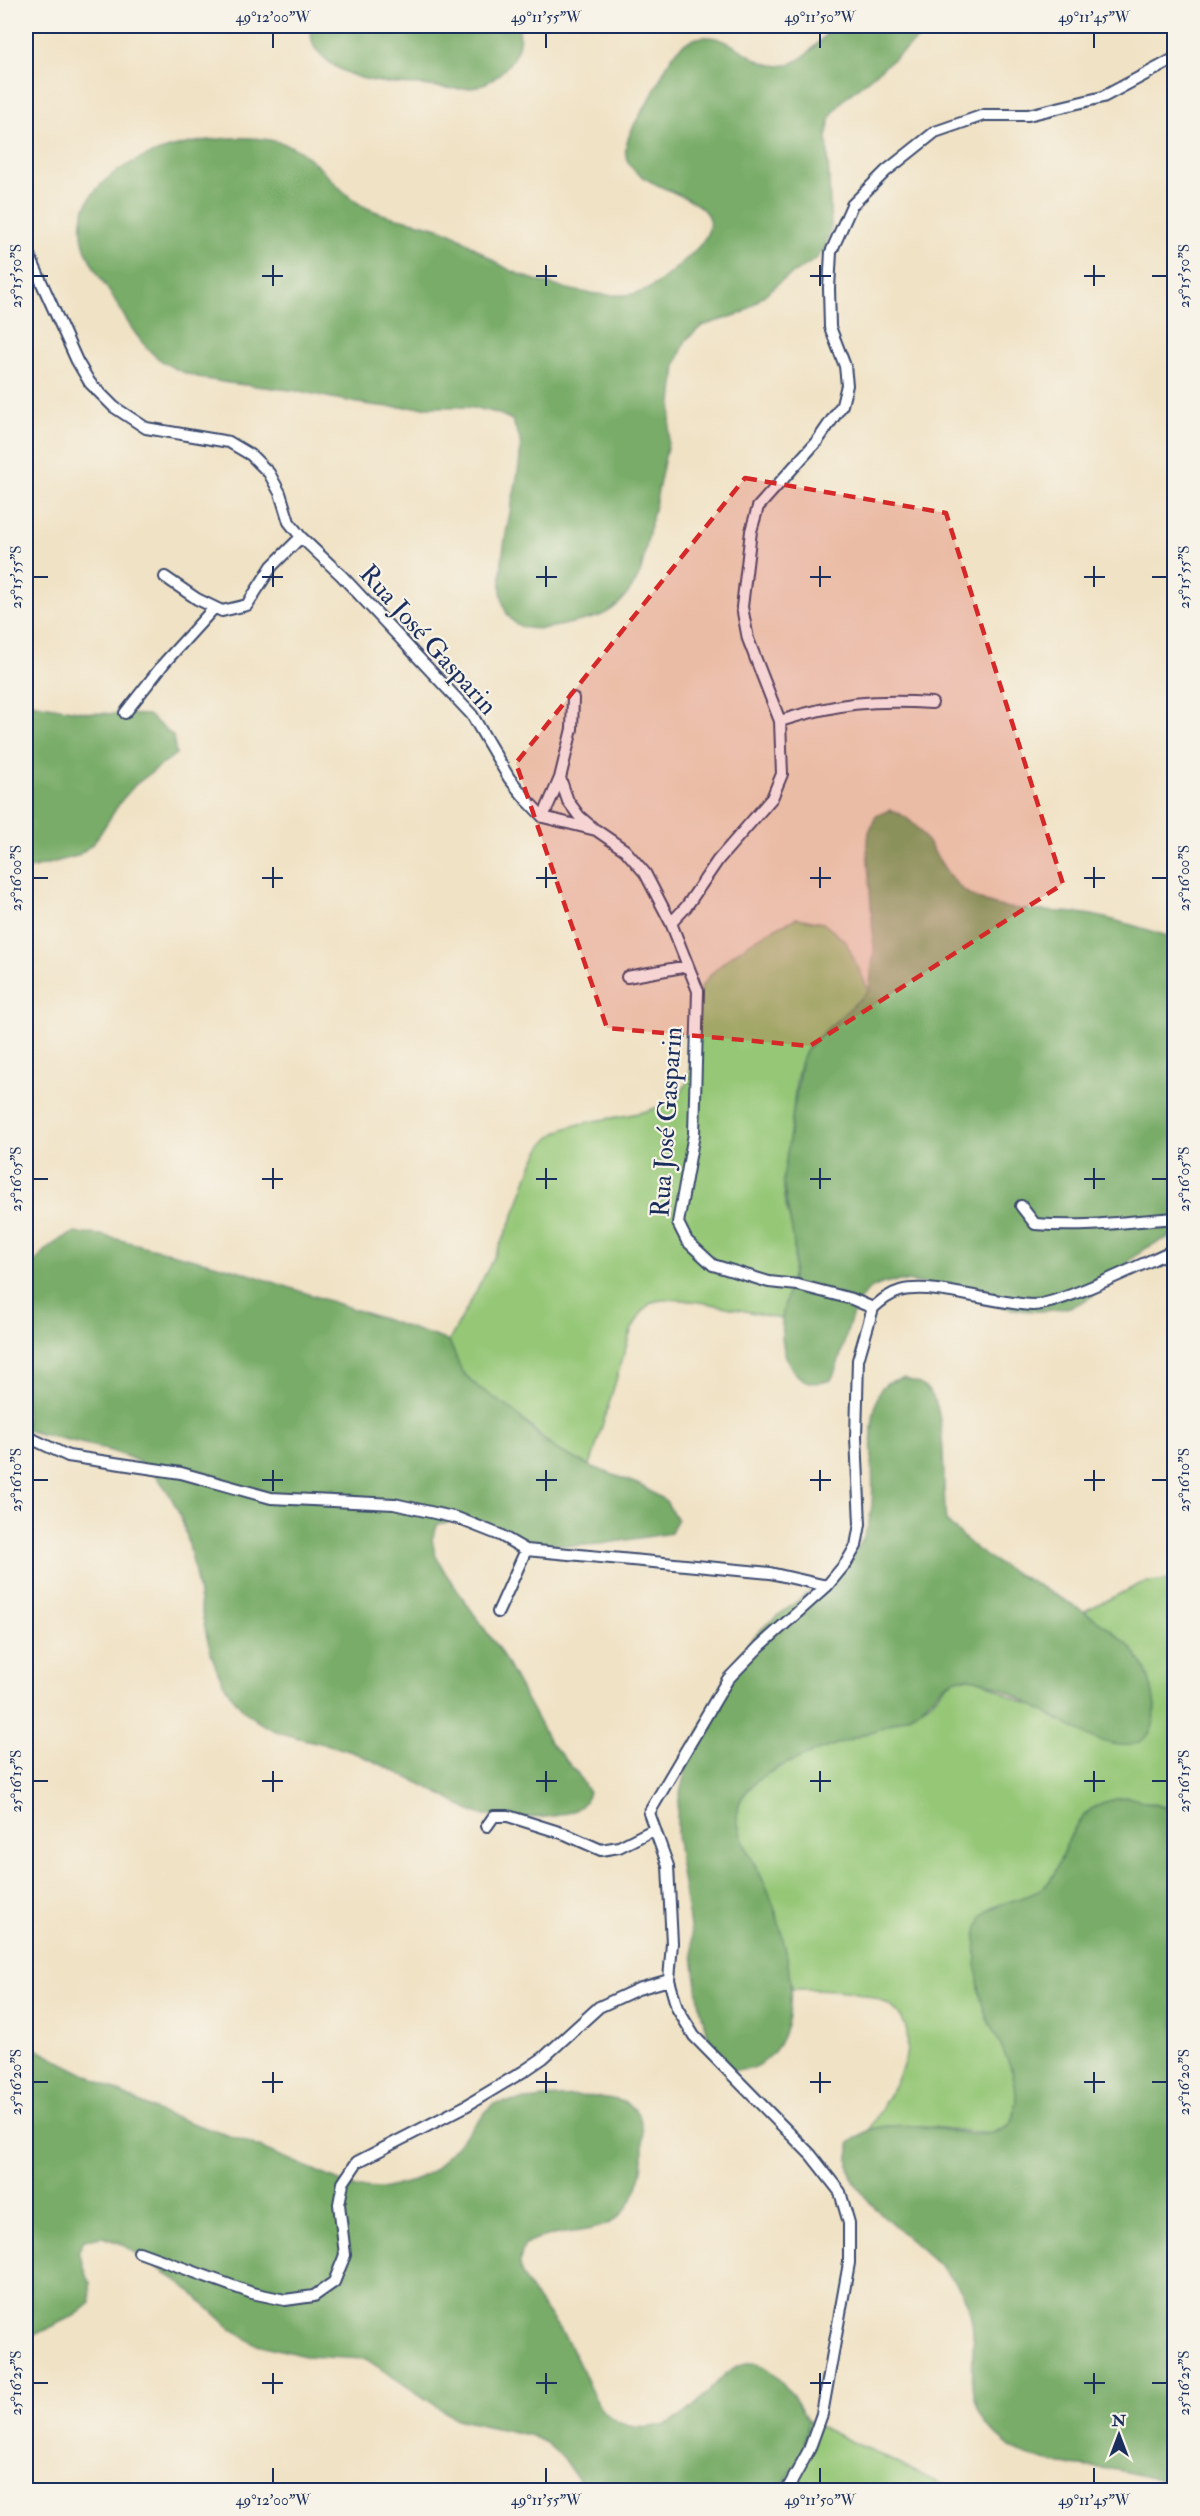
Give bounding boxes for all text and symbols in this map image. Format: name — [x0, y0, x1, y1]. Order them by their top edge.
text: 49°12'00"W — [235, 8, 311, 27]
text: 49°11'55"W — [511, 8, 582, 27]
text: 49°11'50"W — [784, 8, 857, 27]
text: 49°11'45"W — [1058, 8, 1131, 27]
text: 25°15'50"S — [7, 244, 26, 308]
text: 25°15'50"S — [1175, 244, 1194, 308]
text: 25°15'55"S — [7, 545, 26, 609]
text: 25°15'55"S — [1175, 545, 1194, 609]
street label: Rua José Gasparin — [351, 558, 504, 722]
text: 25°16'00"S — [7, 845, 26, 911]
text: 25°16'00"S — [1175, 845, 1194, 911]
street label: Rua José Gasparin — [644, 1026, 691, 1218]
text: 25°16'05"S — [7, 1146, 26, 1212]
text: 25°16'05"S — [1175, 1146, 1194, 1212]
text: 25°16'10"S — [7, 1448, 26, 1512]
text: 25°16'10"S — [1175, 1448, 1194, 1512]
text: 25°16'15"S — [7, 1750, 26, 1812]
text: 25°16'15"S — [1175, 1750, 1194, 1812]
text: 25°16'20"S — [7, 2049, 26, 2115]
text: 25°16'20"S — [1175, 2049, 1194, 2115]
text: 25°16'25"S — [7, 2350, 26, 2416]
text: 25°16'25"S — [1175, 2350, 1194, 2416]
north arrow — [1089, 2405, 1149, 2465]
text: N — [1111, 2411, 1127, 2431]
text: 49°12'00"W — [235, 2491, 311, 2510]
text: 49°11'55"W — [511, 2491, 582, 2510]
text: 49°11'50"W — [784, 2491, 857, 2510]
text: 49°11'45"W — [1058, 2491, 1131, 2510]

